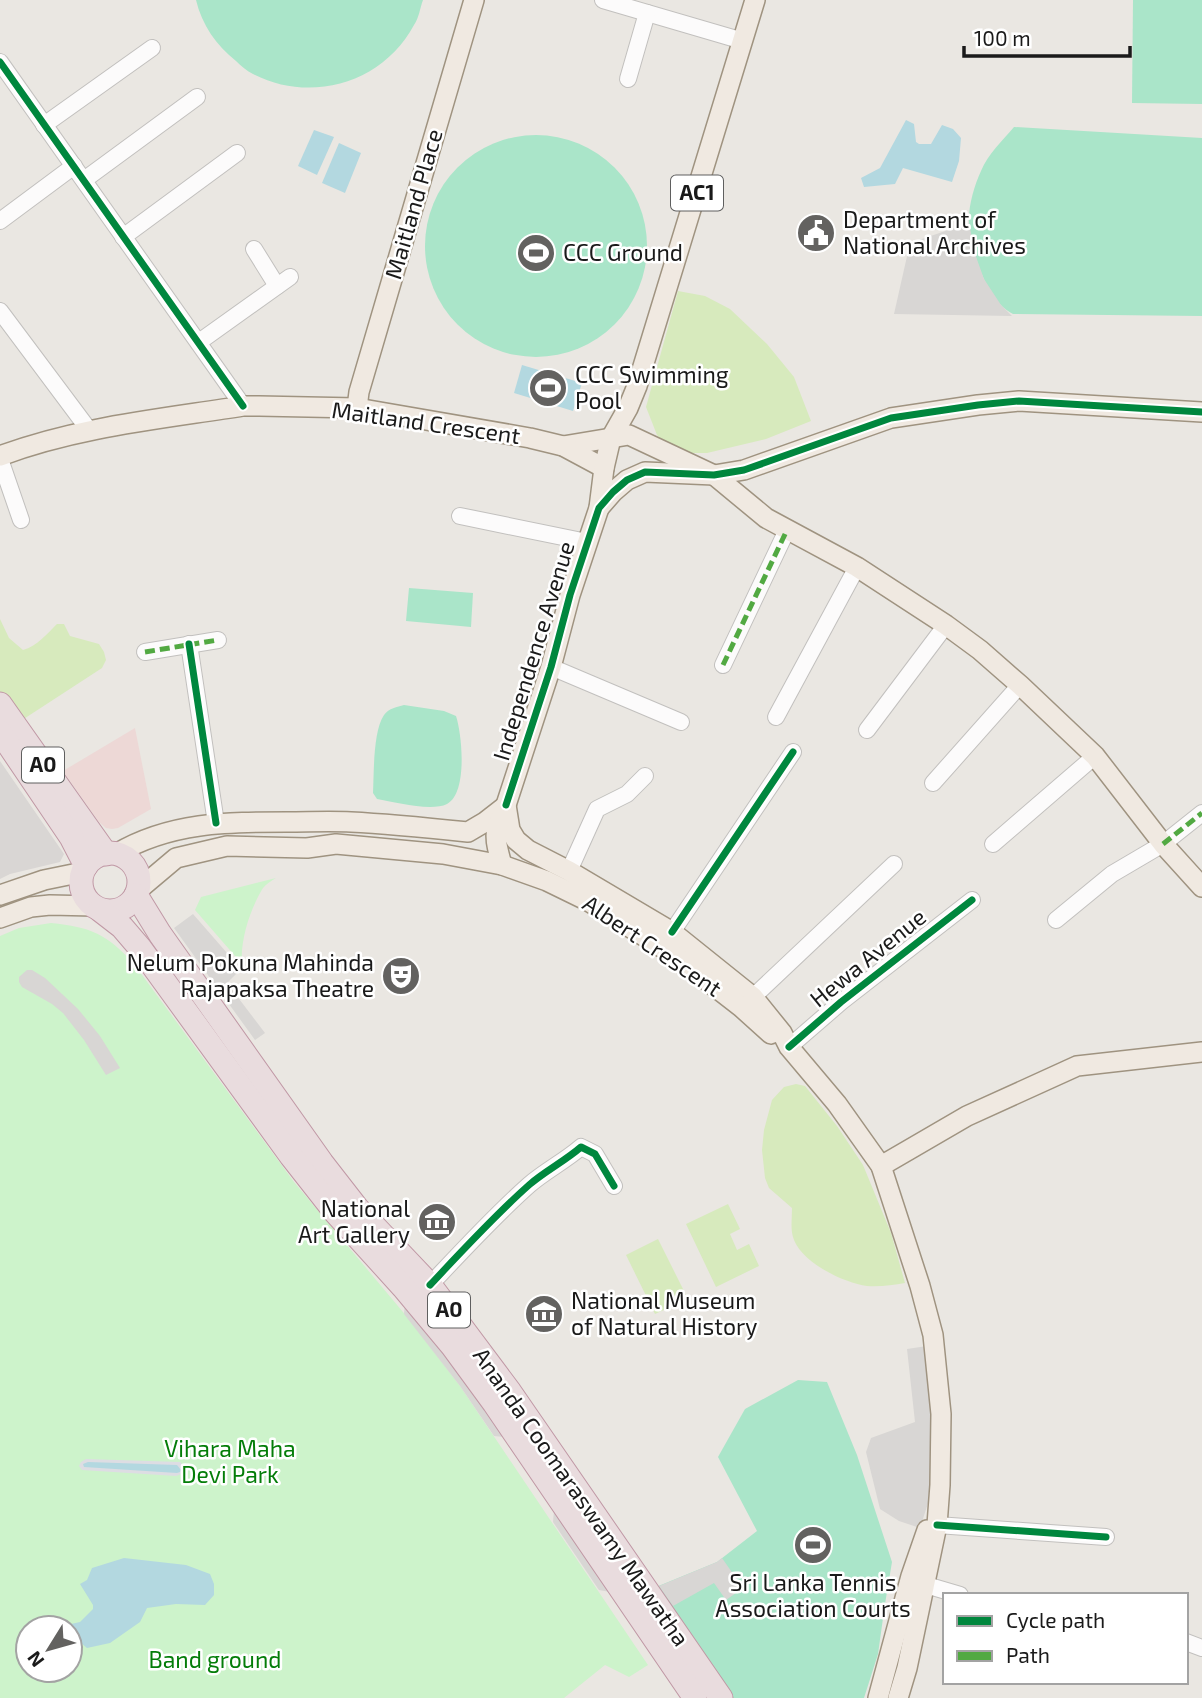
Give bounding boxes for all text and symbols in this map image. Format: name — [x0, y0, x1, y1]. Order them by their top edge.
scale bar — [964, 14, 1130, 58]
text: 100 m — [974, 25, 1031, 50]
street label: Maitland Place — [378, 125, 448, 282]
road number: AC1 — [671, 176, 723, 210]
place label: Department of National Archives — [843, 205, 1026, 259]
public building icon: Department of National Archives — [795, 212, 837, 254]
sports icon: CCC Ground — [515, 232, 557, 274]
place label: CCC Ground — [563, 238, 683, 266]
place label: CCC Swimming Pool — [575, 360, 729, 414]
sports icon: CCC Swimming Pool — [527, 367, 569, 409]
street label: Maitland Crescent — [330, 395, 522, 449]
street label: Independence Avenue — [486, 538, 580, 764]
road number: A0 — [22, 748, 64, 782]
street label: Albert Crescent — [578, 888, 727, 1002]
street label: Hewa Avenue — [804, 902, 931, 1012]
place label: Nelum Pokuna Mahinda Rajapaksa Theatre — [127, 948, 374, 1002]
theatre icon: Nelum Pokuna Mahinda Rajapaksa Theatre — [380, 955, 422, 997]
place label: National Art Gallery — [298, 1194, 410, 1248]
museum icon: National Art Gallery — [416, 1201, 458, 1243]
place label: National Museum of Natural History — [571, 1286, 757, 1340]
road number: A0 — [428, 1292, 470, 1328]
museum icon: National Museum of Natural History — [523, 1293, 565, 1335]
street label: Ananda Coomaraswamy Mawatha — [468, 1342, 696, 1651]
park label: Vihara Maha Devi Park — [164, 1434, 296, 1488]
sports icon: Sri Lanka Tennis Association Courts — [792, 1524, 834, 1566]
place label: Sri Lanka Tennis Association Courts — [715, 1568, 911, 1622]
legend — [943, 1593, 1188, 1684]
text: Cycle path — [1006, 1607, 1105, 1632]
north arrow — [14, 1614, 84, 1684]
text: Path — [1006, 1642, 1050, 1667]
park label: Band ground — [148, 1645, 282, 1673]
text: N — [22, 1647, 48, 1672]

